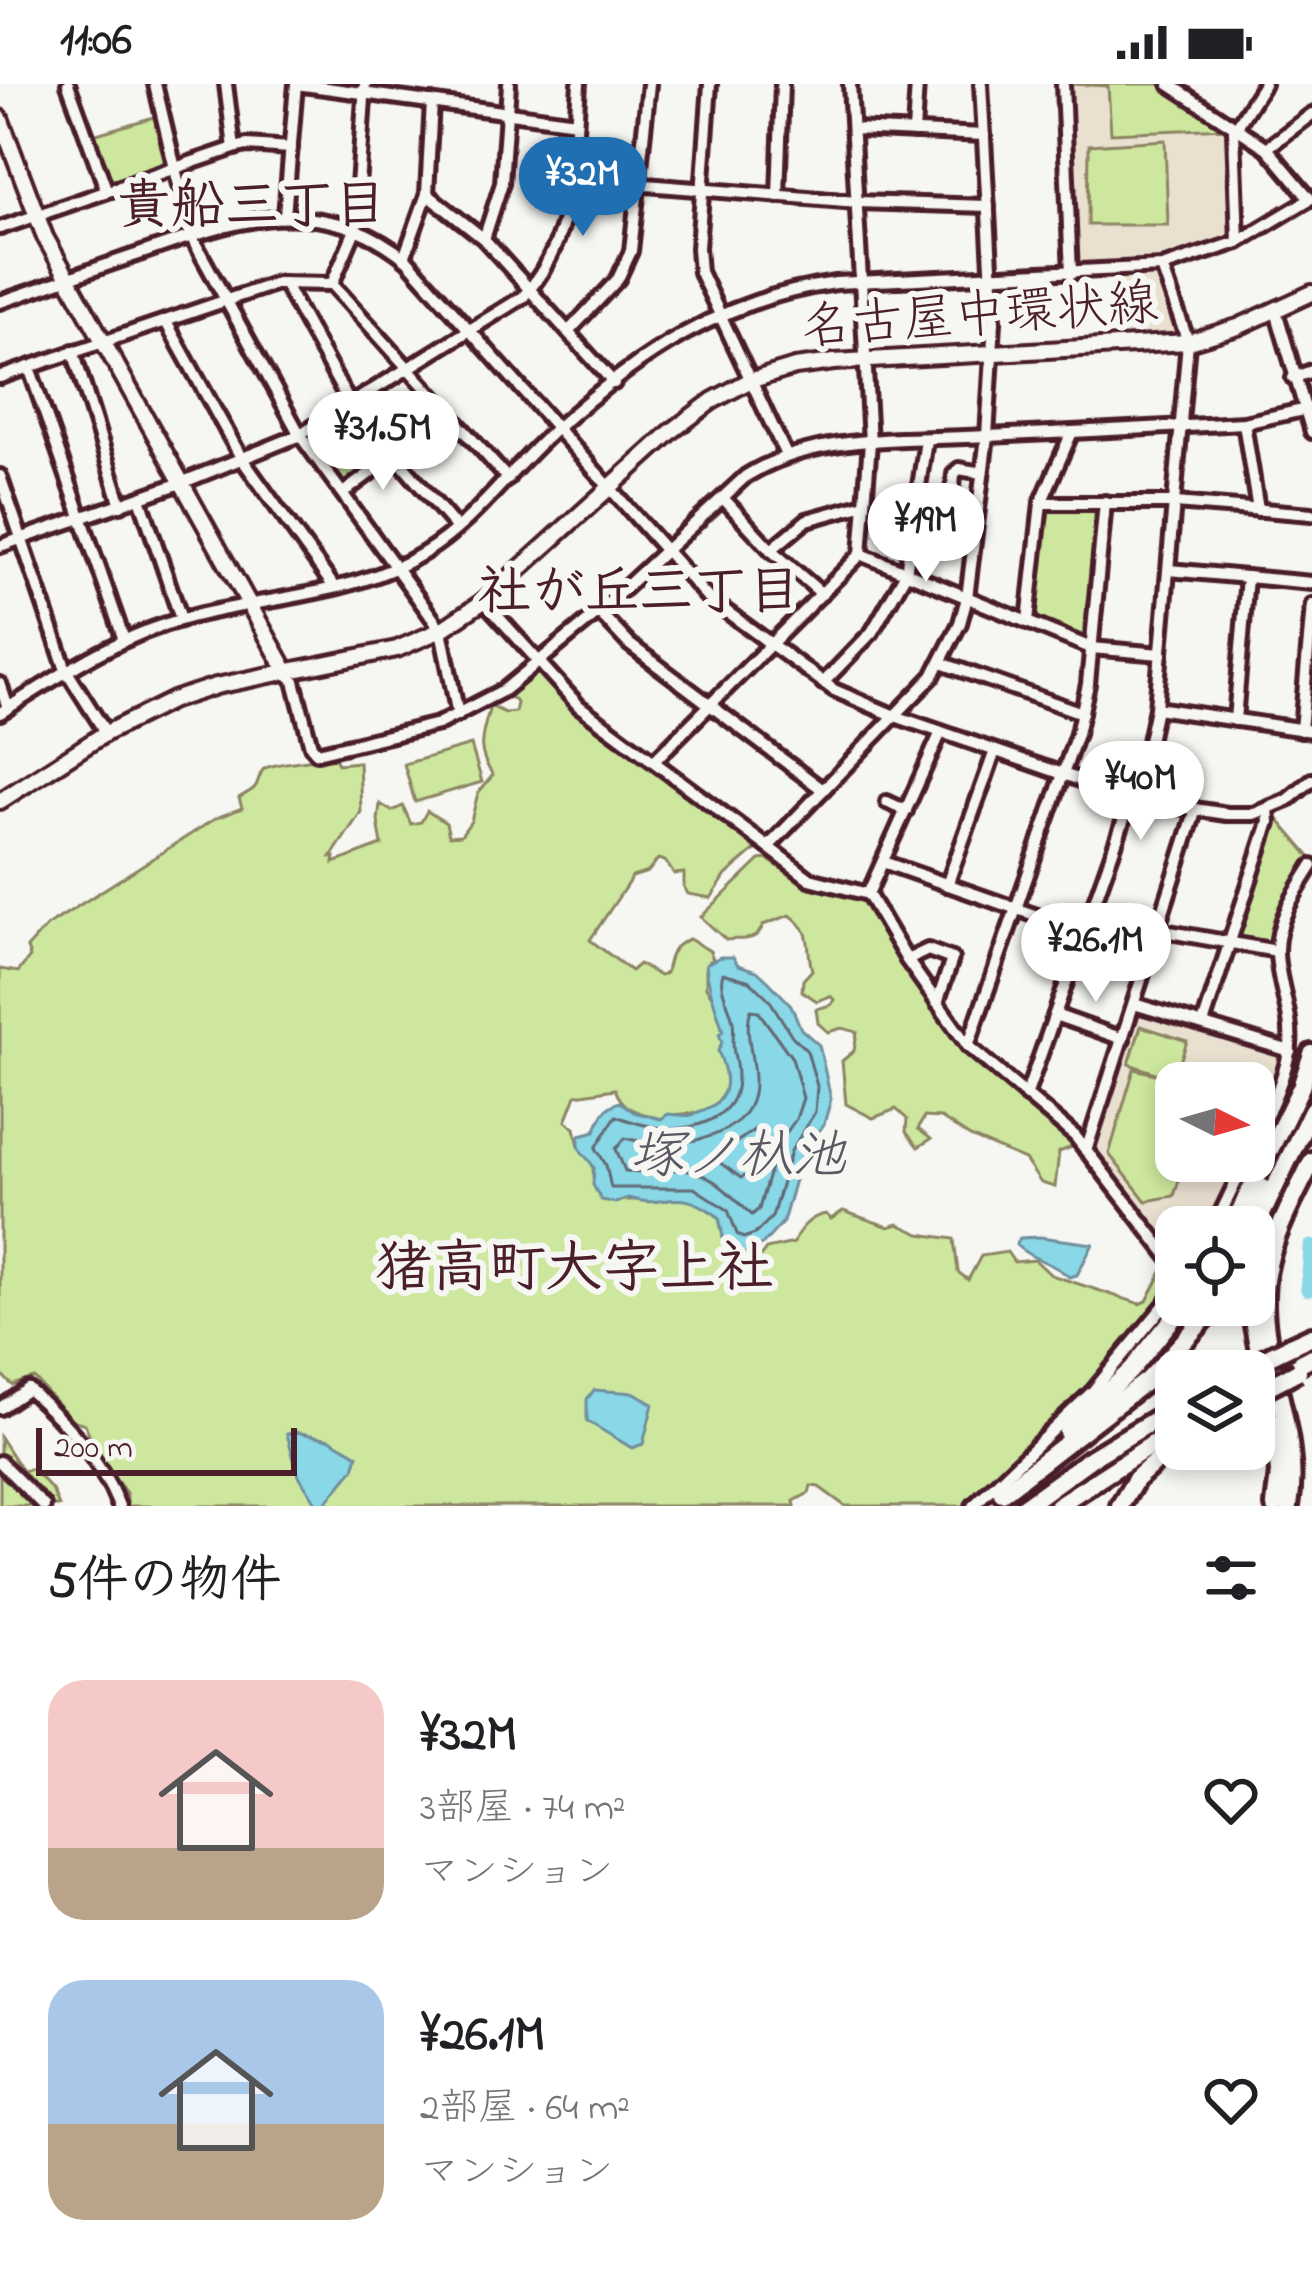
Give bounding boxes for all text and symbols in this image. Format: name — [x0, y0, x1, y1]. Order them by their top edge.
text: 11:06 — [60, 9, 132, 75]
pin: ¥32M — [512, 137, 654, 239]
text: ¥32M — [546, 147, 620, 204]
district label: 貴船三丁目 — [117, 170, 387, 248]
street label: 名古屋中環状線 — [799, 268, 1161, 368]
pin: ¥31.5M — [285, 391, 481, 493]
text: ¥31.5M — [334, 401, 432, 458]
pin: ¥19M — [855, 483, 997, 585]
text: ¥19M — [894, 493, 958, 550]
district label: 社が丘三丁目 — [477, 556, 801, 634]
pin: ¥40M — [1070, 741, 1212, 843]
text: ¥40M — [1105, 751, 1177, 808]
pin: ¥26.1M — [998, 903, 1194, 1005]
text: ¥26.1M — [1048, 913, 1144, 970]
north arrow — [1155, 1062, 1275, 1182]
map controls — [1155, 1062, 1275, 1470]
water label: 塚ノ杁池 — [630, 1120, 847, 1198]
button: locate — [1155, 1206, 1275, 1326]
district label: 猪高町大字上社 — [375, 1230, 774, 1313]
button: layers — [1155, 1350, 1275, 1470]
scale bar — [36, 1422, 297, 1475]
text: 200 m — [54, 1425, 133, 1473]
text: 5件の物件 — [48, 1545, 281, 1620]
icon: filters — [1198, 1545, 1264, 1611]
text: ¥32M — [420, 1699, 517, 1774]
icon: home — [144, 1728, 288, 1872]
icon: heart — [1198, 1767, 1264, 1833]
text: 3部屋 · 74 m² — [420, 1781, 626, 1838]
text: マンション — [420, 1845, 613, 1902]
text: ¥26.1M — [420, 1999, 545, 2074]
icon: home — [144, 2028, 288, 2172]
icon: heart — [1198, 2067, 1264, 2133]
text: 2部屋 · 64 m² — [420, 2081, 630, 2138]
text: マンション — [420, 2145, 613, 2202]

